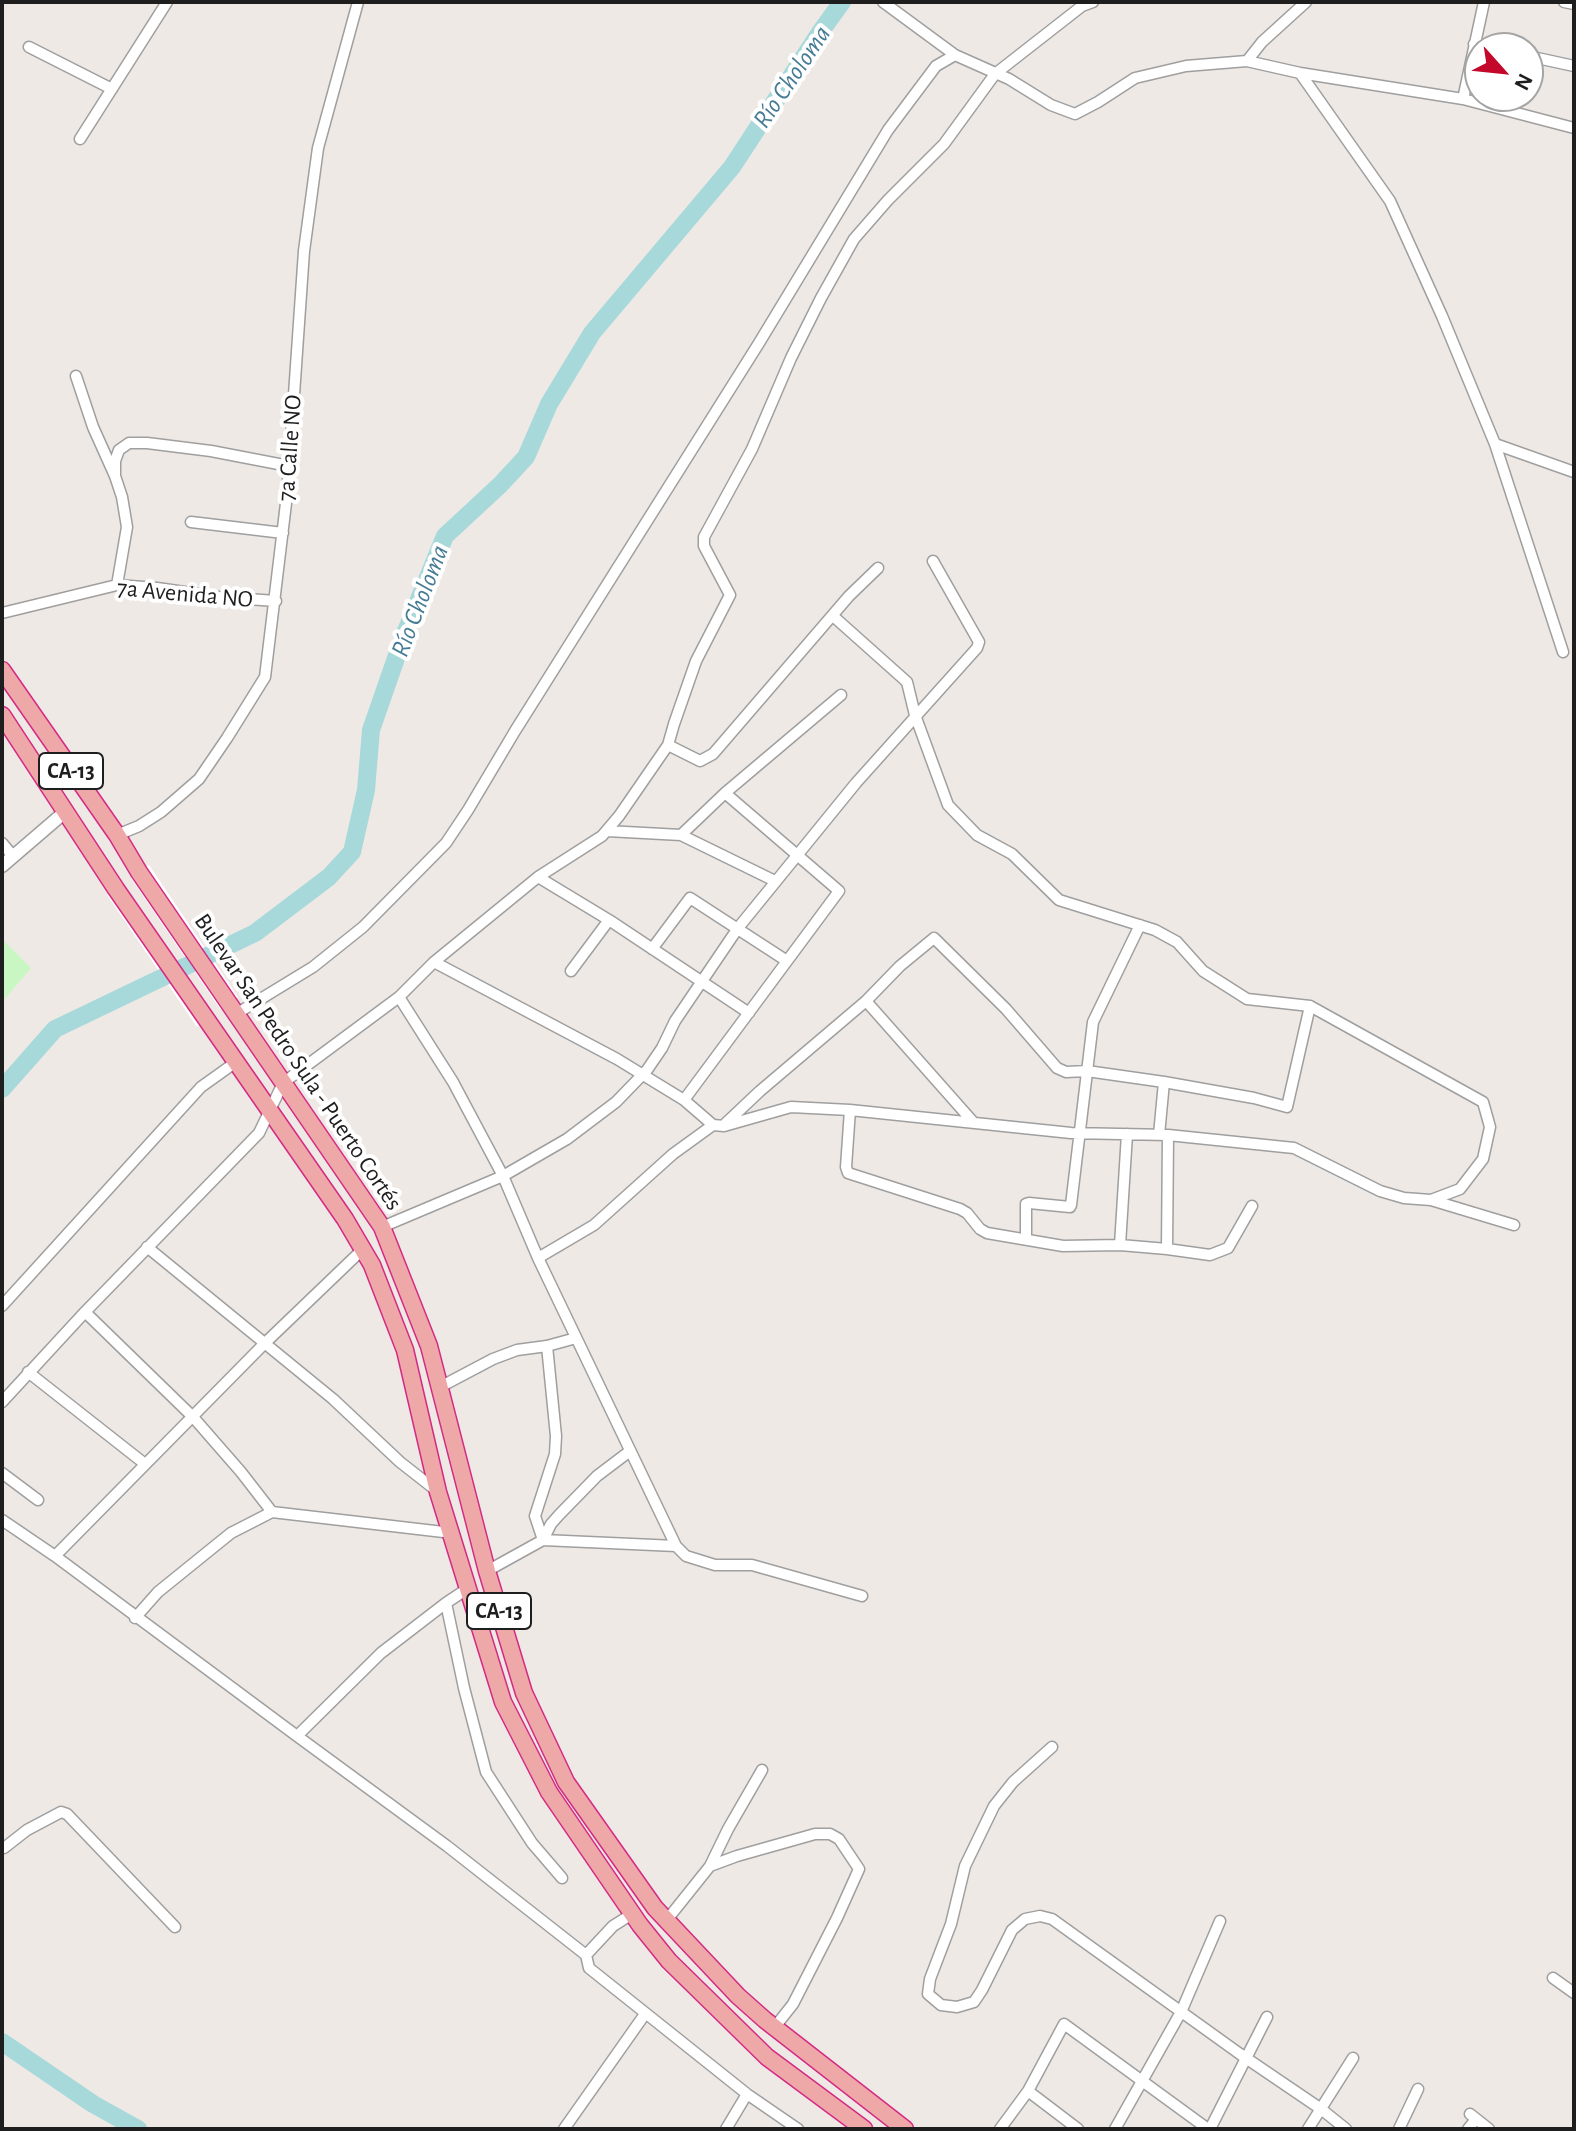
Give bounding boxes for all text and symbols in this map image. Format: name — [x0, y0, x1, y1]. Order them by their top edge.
water label: Río Choloma — [746, 20, 838, 134]
north arrow — [1464, 32, 1544, 112]
text: N — [1510, 70, 1537, 94]
street label: 7a Calle NO — [272, 394, 308, 502]
water label: Río Choloma — [384, 541, 456, 661]
street label: 7a Avenida NO — [116, 574, 254, 614]
road number: CA-13 — [39, 753, 103, 789]
street label: Bulevar San Pedro Sula - Puerto Cortés — [188, 908, 408, 1216]
road number: CA-13 — [467, 1593, 531, 1629]

